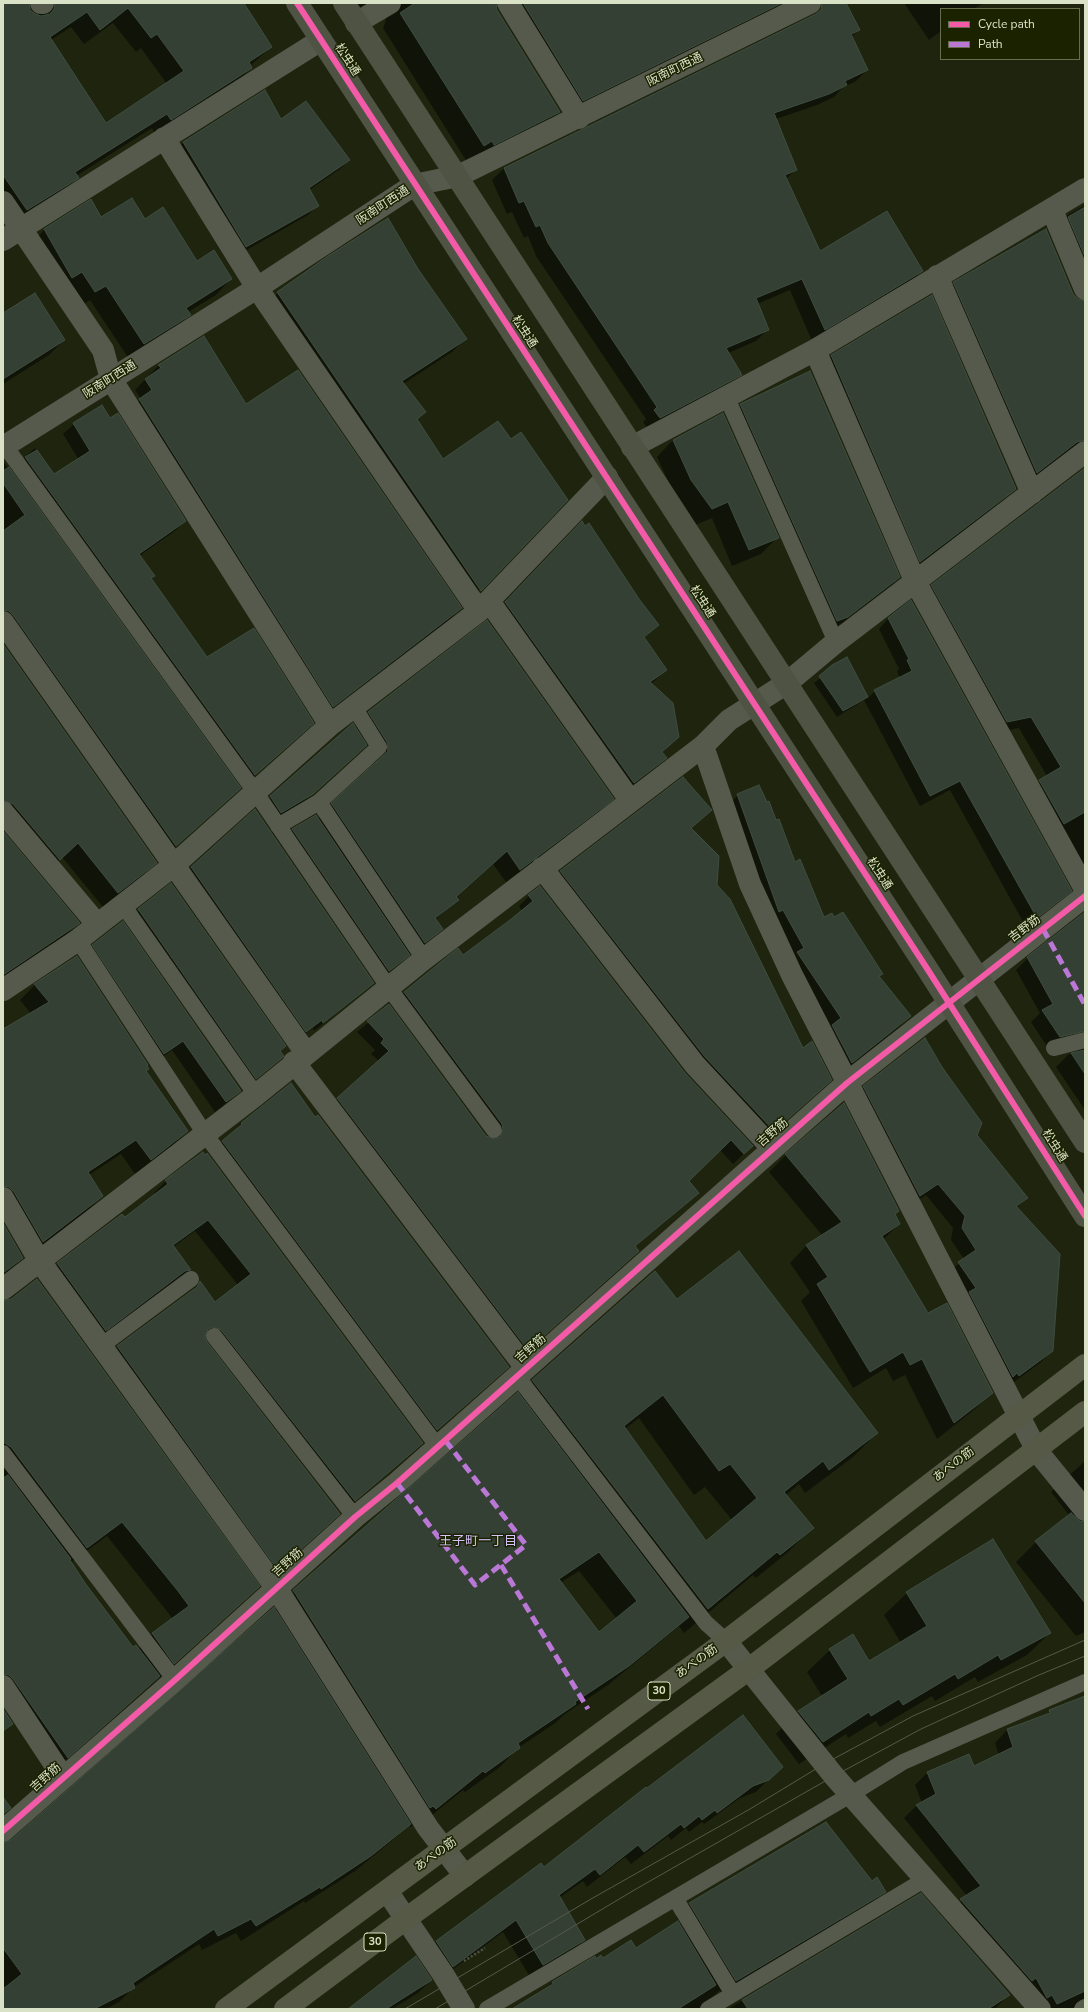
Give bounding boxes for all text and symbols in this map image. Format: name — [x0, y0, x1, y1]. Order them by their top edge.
legend — [940, 8, 1080, 60]
text: Cycle path — [978, 16, 1035, 32]
text: Path — [978, 36, 1003, 52]
street label: 松虫通 — [331, 41, 363, 79]
street label: 阪南町西通 — [645, 50, 705, 90]
street label: 阪南町西通 — [354, 184, 412, 228]
street label: 松虫通 — [508, 313, 540, 351]
street label: 阪南町西通 — [81, 358, 139, 402]
street label: 松虫通 — [686, 583, 718, 621]
street label: 松虫通 — [863, 855, 895, 893]
street label: 吉野筋 — [1006, 912, 1044, 946]
street label: 吉野筋 — [755, 1116, 791, 1150]
street label: 松虫通 — [1038, 1127, 1070, 1165]
street label: 吉野筋 — [513, 1332, 549, 1366]
street label: あべの筋 — [931, 1445, 977, 1485]
district label: 王子町一丁目 — [439, 1534, 517, 1550]
street label: 吉野筋 — [270, 1546, 306, 1580]
street label: あべの筋 — [673, 1642, 721, 1682]
road number: 30 — [648, 1682, 670, 1700]
street label: 吉野筋 — [28, 1761, 64, 1795]
street label: あべの筋 — [412, 1835, 460, 1875]
road number: 30 — [364, 1933, 386, 1951]

